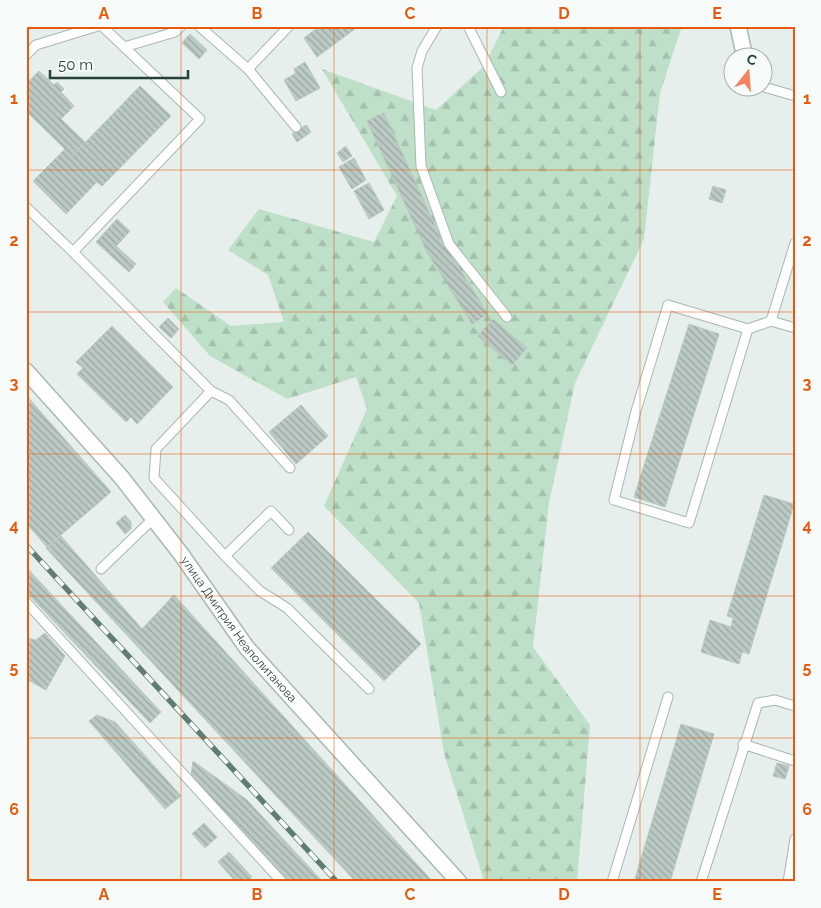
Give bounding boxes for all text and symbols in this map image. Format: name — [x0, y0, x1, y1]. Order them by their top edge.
text: A — [99, 4, 110, 23]
text: B — [252, 4, 263, 23]
text: C — [405, 4, 416, 23]
text: D — [558, 4, 570, 23]
text: E — [712, 4, 722, 23]
scale bar — [50, 48, 188, 80]
north arrow — [724, 48, 774, 98]
text: С — [745, 51, 759, 69]
text: 50 m — [58, 56, 93, 74]
text: 1 — [10, 89, 18, 108]
text: 1 — [803, 89, 811, 108]
text: 2 — [9, 231, 19, 250]
text: 2 — [802, 231, 812, 250]
text: 3 — [10, 374, 19, 393]
text: 3 — [803, 374, 812, 393]
text: 4 — [9, 516, 19, 535]
text: 4 — [802, 516, 812, 535]
street label: улица Дмитрия Неаполитанова — [178, 554, 300, 705]
text: 5 — [10, 658, 19, 677]
text: 5 — [803, 658, 812, 677]
text: 6 — [9, 800, 19, 819]
text: 6 — [802, 800, 812, 819]
text: A — [99, 885, 110, 904]
text: B — [252, 885, 263, 904]
text: C — [405, 885, 416, 904]
text: D — [558, 885, 570, 904]
text: E — [712, 885, 722, 904]

